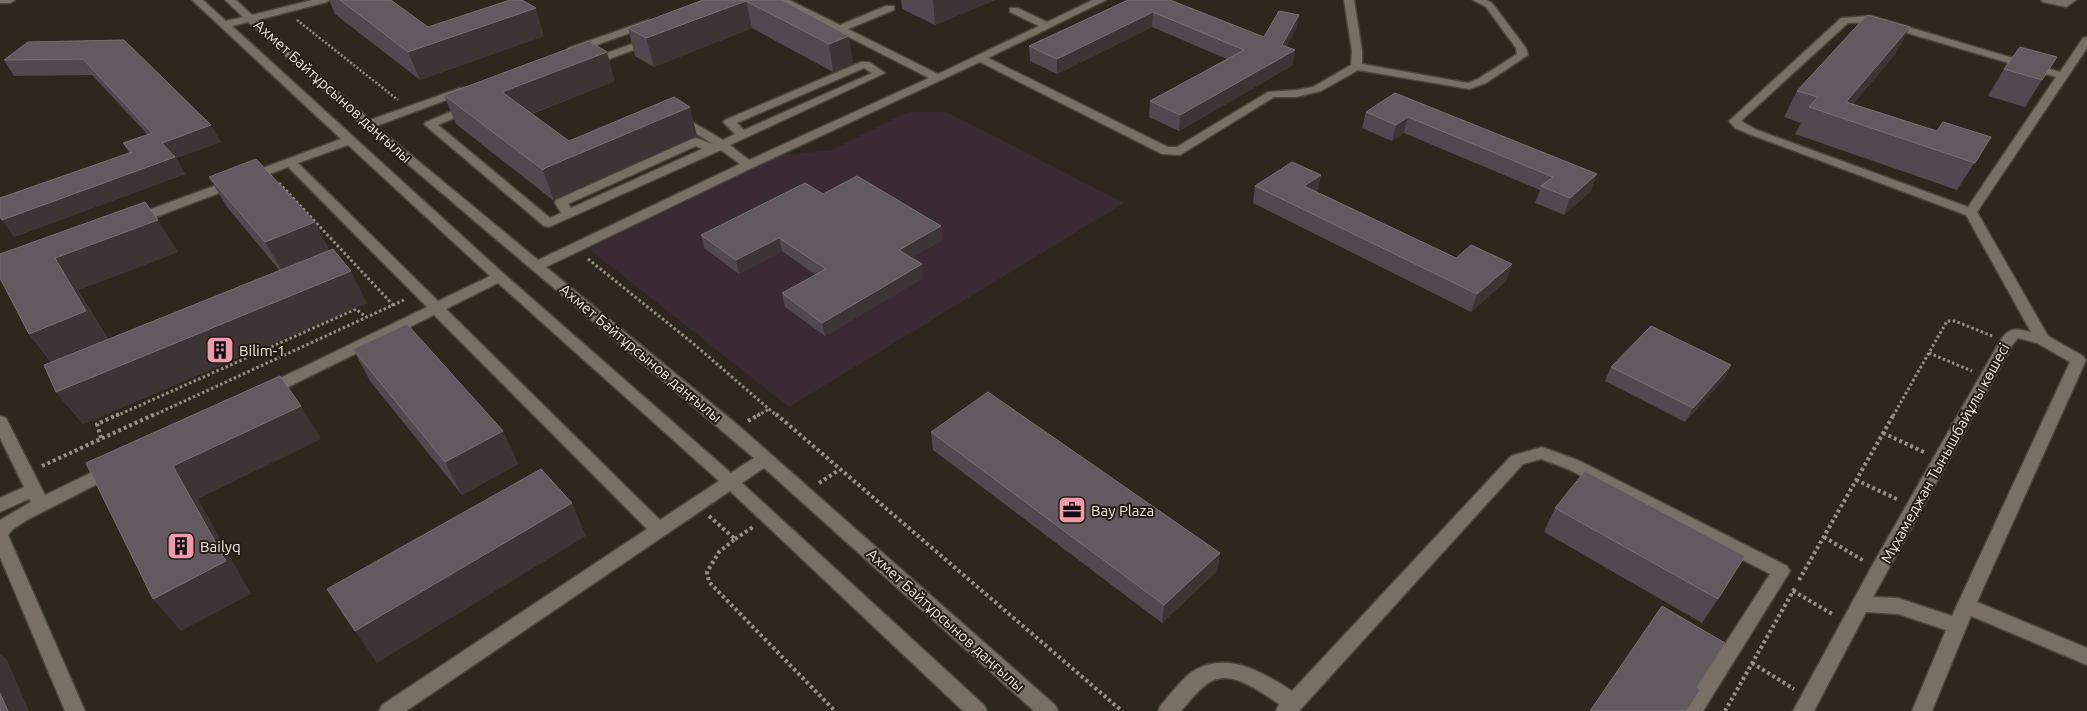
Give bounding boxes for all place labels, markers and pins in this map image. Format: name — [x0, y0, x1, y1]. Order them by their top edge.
building icon: Bilim-1 — [205, 335, 235, 365]
place label: Bilim-1 — [239, 342, 286, 359]
office icon: Bay Plaza — [1057, 495, 1087, 525]
place label: Bay Plaza — [1091, 502, 1154, 519]
building icon: Bailyq — [166, 531, 196, 561]
place label: Bailyq — [200, 538, 241, 555]

